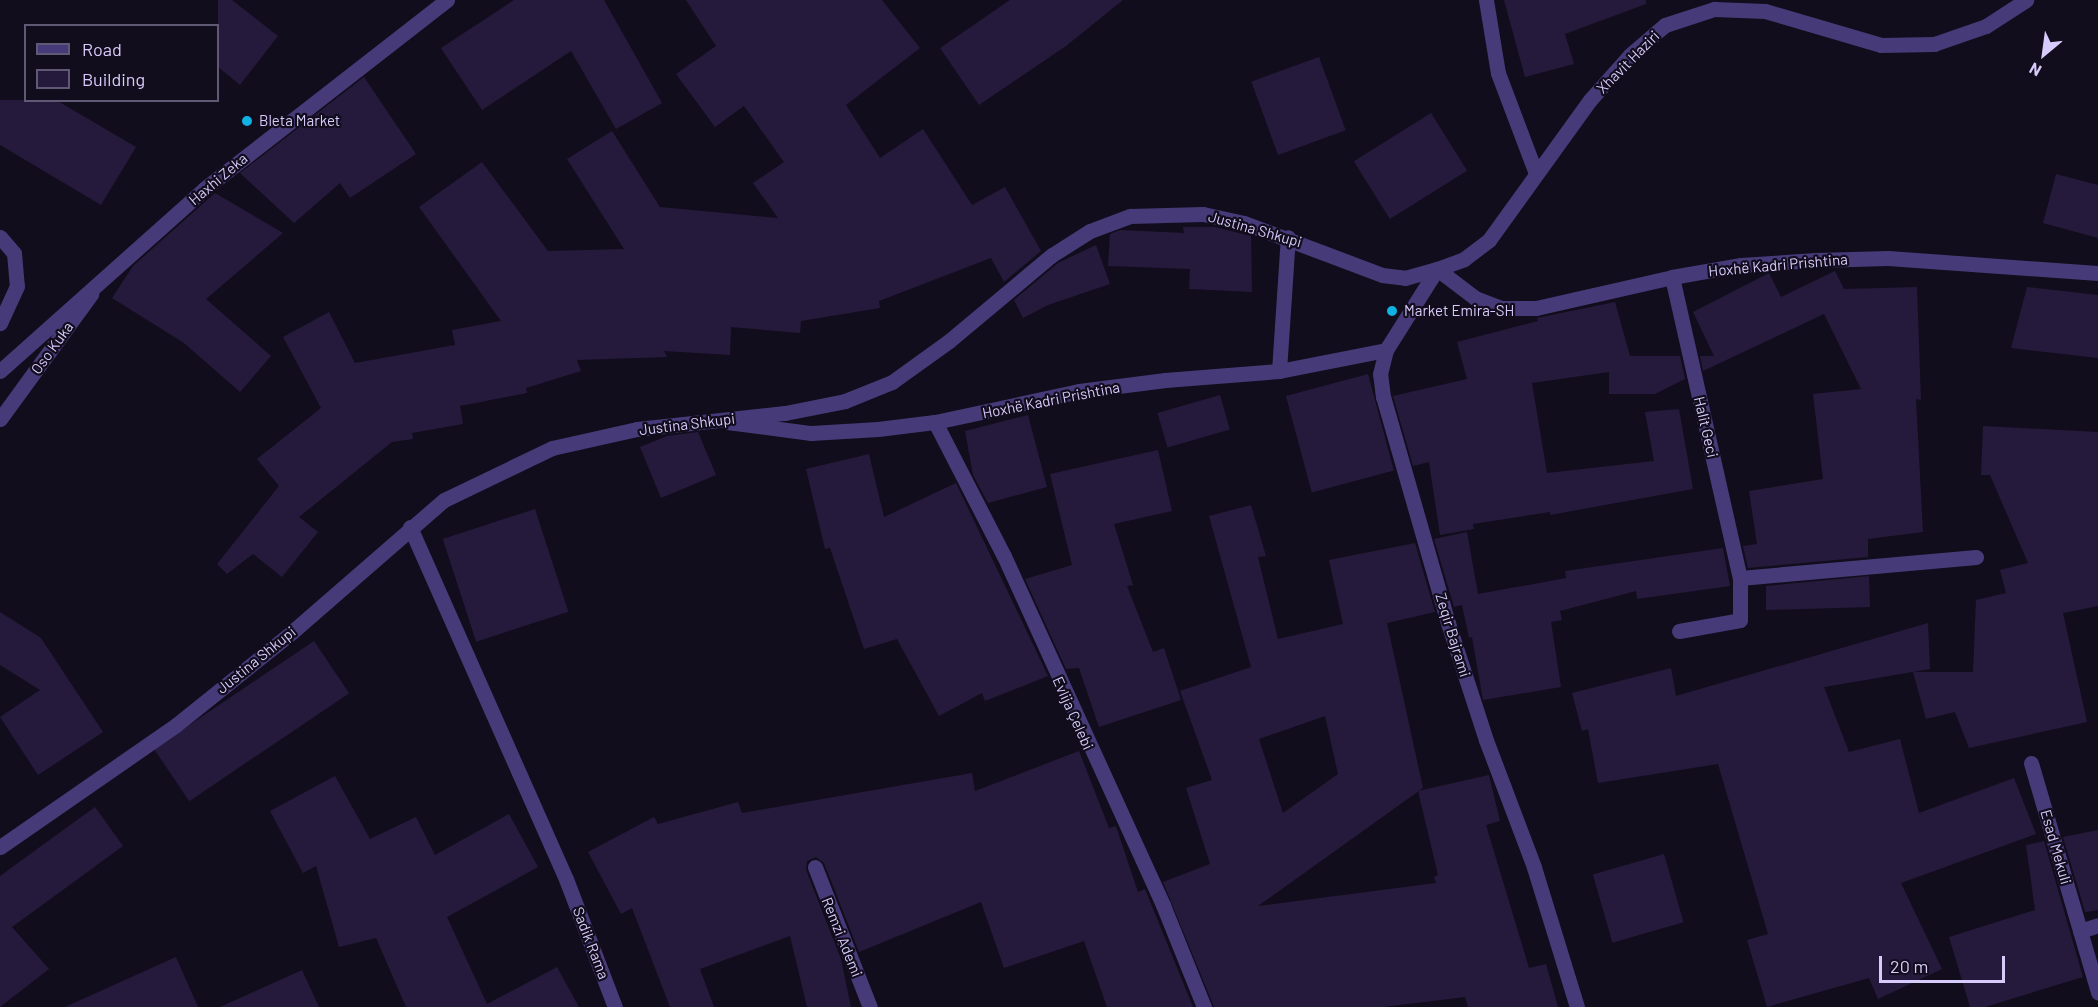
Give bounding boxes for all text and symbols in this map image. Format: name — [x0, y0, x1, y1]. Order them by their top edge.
legend — [24, 24, 219, 102]
north arrow — [2014, 24, 2074, 84]
street label: Xhavit Haziri — [1593, 27, 1663, 97]
text: Road — [82, 38, 122, 60]
text: N — [2026, 59, 2044, 81]
text: Building — [82, 68, 145, 90]
place label: Bleta Market — [259, 112, 340, 130]
marker: Bleta Market — [240, 114, 254, 128]
street label: Haxhi Zeka — [185, 149, 251, 209]
street label: Justina Shkupi — [1206, 207, 1304, 251]
street label: Hoxhë Kadri Prishtina — [1708, 250, 1848, 280]
place label: Market Emira-SH — [1404, 302, 1514, 320]
marker: Market Emira-SH — [1385, 304, 1399, 318]
street label: Oso Kuka — [27, 318, 77, 378]
street label: Hoxhë Kadri Prishtina — [981, 378, 1121, 422]
street label: Halit Geci — [1690, 395, 1722, 459]
street label: Justina Shkupi — [638, 409, 736, 439]
street label: Zeqir Bajrami — [1432, 591, 1474, 679]
street label: Justina Shkupi — [213, 623, 299, 697]
street label: Evlija Çelebi — [1049, 674, 1097, 752]
street label: Esad Mekuli — [2037, 808, 2075, 886]
street label: Remzi Ademi — [818, 895, 866, 979]
street label: Sadik Rama — [569, 904, 613, 982]
scale bar — [1882, 944, 2008, 982]
text: 20 m — [1890, 955, 1928, 977]

